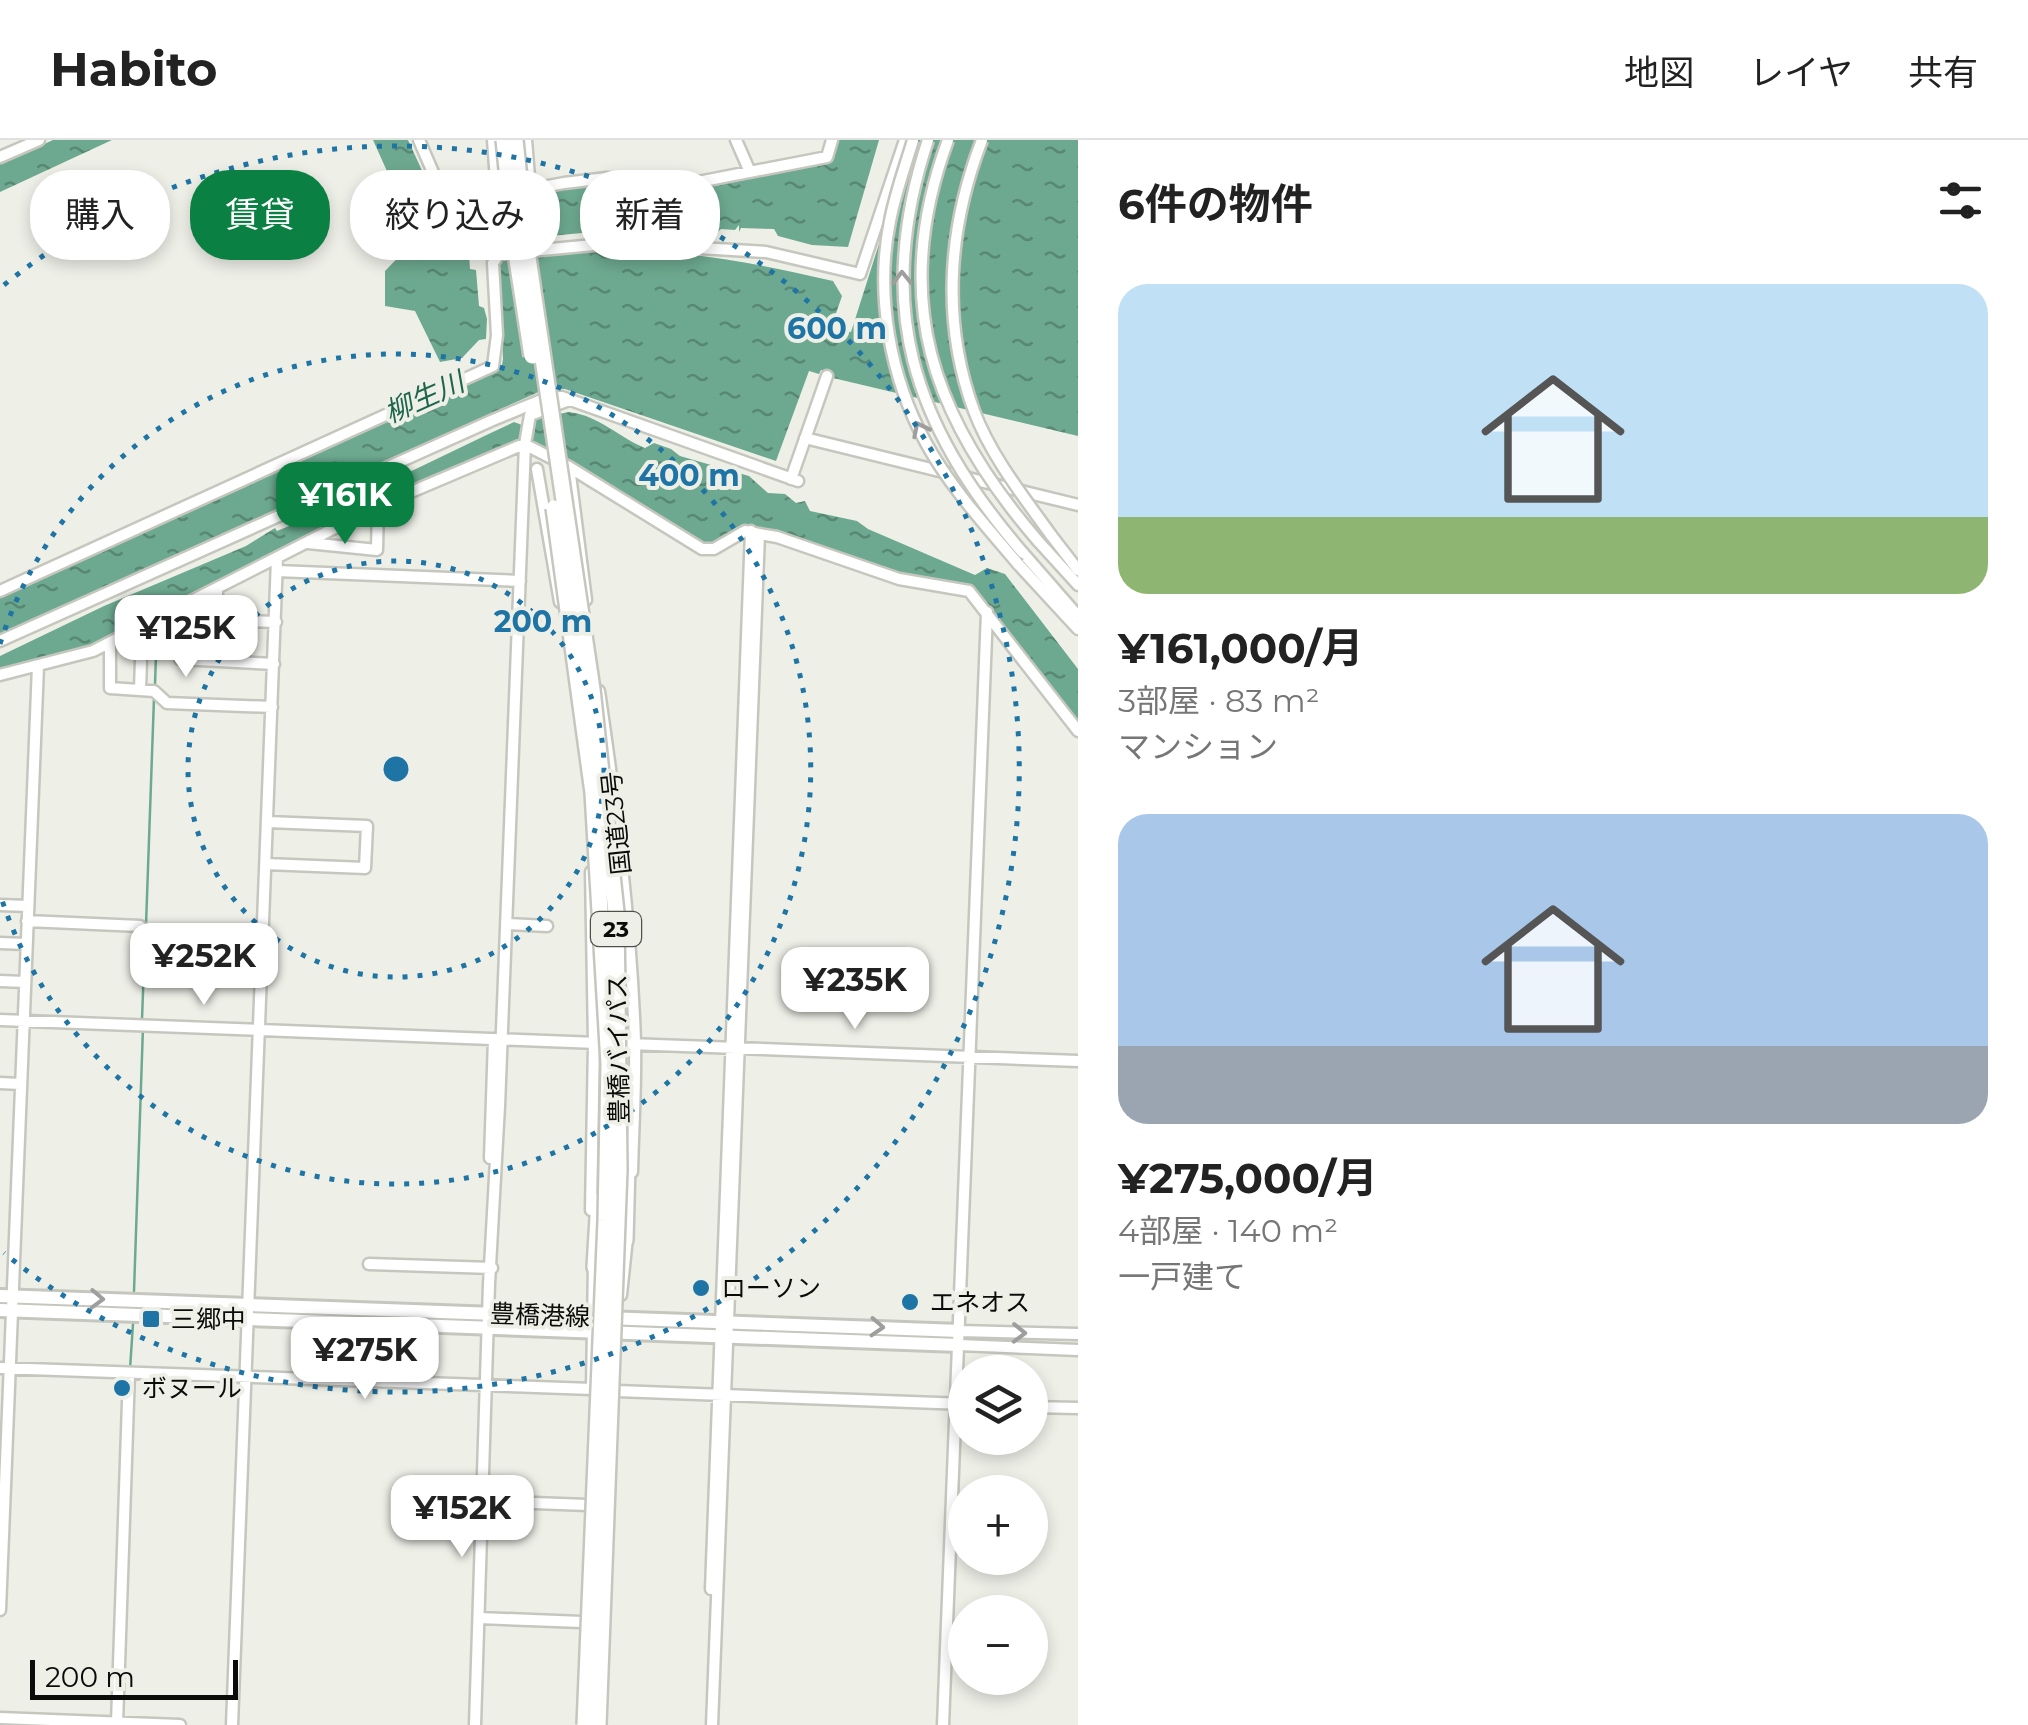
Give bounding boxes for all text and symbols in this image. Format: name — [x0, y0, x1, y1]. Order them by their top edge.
text: Habito — [50, 40, 217, 98]
text: 地図 — [1624, 51, 1694, 94]
text: レイヤ — [1749, 51, 1853, 94]
text: 共有 — [1908, 51, 1978, 94]
chip: 購入 — [30, 170, 170, 260]
chip: 賃貸 — [190, 170, 330, 260]
chip: 絞り込み — [350, 170, 560, 260]
chip: 新着 — [580, 170, 720, 260]
icon: filters — [1933, 173, 1988, 228]
text: 6件の物件 — [1118, 178, 1313, 230]
one-way arrow — [892, 270, 913, 286]
text: 600 m — [787, 310, 887, 347]
icon: home — [1463, 349, 1643, 529]
water label: 柳生川 — [379, 363, 472, 430]
one-way arrow — [912, 422, 932, 440]
text: 400 m — [638, 457, 740, 494]
pin: ¥161K — [275, 462, 415, 547]
text: ¥161K — [298, 475, 392, 514]
pin: ¥125K — [116, 595, 256, 680]
text: 200 m — [494, 603, 592, 640]
text: ¥125K — [137, 608, 235, 647]
text: ¥161,000/月 — [1118, 622, 1363, 674]
text: 3部屋 · 83 m² — [1118, 681, 1319, 720]
text: マンション — [1118, 727, 1278, 766]
centre of rings — [378, 751, 414, 787]
street label: 国道23号 — [596, 770, 636, 876]
icon: home — [1463, 879, 1643, 1059]
road number: 23 — [591, 912, 641, 946]
pin: ¥252K — [134, 923, 274, 1008]
text: ¥252K — [152, 936, 256, 975]
pin: ¥235K — [785, 947, 925, 1032]
text: ¥235K — [803, 960, 907, 999]
street label: 豊橋バイパス — [602, 974, 634, 1124]
text: ¥275,000/月 — [1118, 1152, 1378, 1204]
text: 4部屋 · 140 m² — [1118, 1211, 1338, 1250]
text: 一戸建て — [1118, 1257, 1246, 1296]
place label: ローソン — [721, 1273, 821, 1303]
marker: ローソン — [690, 1277, 712, 1299]
place label: エネオス — [930, 1287, 1030, 1317]
one-way arrow — [90, 1288, 106, 1309]
marker: エネオス — [899, 1291, 921, 1313]
street label: 豊橋港線 — [489, 1298, 591, 1332]
place label: 三郷中 — [171, 1304, 246, 1334]
marker: 三郷中 — [140, 1308, 162, 1330]
one-way arrow — [869, 1316, 885, 1337]
pin: ¥275K — [295, 1317, 435, 1402]
one-way arrow — [1012, 1322, 1028, 1343]
text: ¥275K — [313, 1330, 417, 1369]
map controls — [948, 1355, 1048, 1695]
button: layers — [948, 1355, 1048, 1455]
place label: ボヌール — [142, 1373, 242, 1403]
marker: ボヌール — [111, 1377, 133, 1399]
pin: ¥152K — [392, 1475, 532, 1560]
button: + — [948, 1475, 1048, 1575]
text: ¥152K — [413, 1488, 511, 1527]
button: − — [948, 1595, 1048, 1695]
scale bar — [30, 1655, 238, 1700]
text: 200 m — [45, 1660, 135, 1694]

